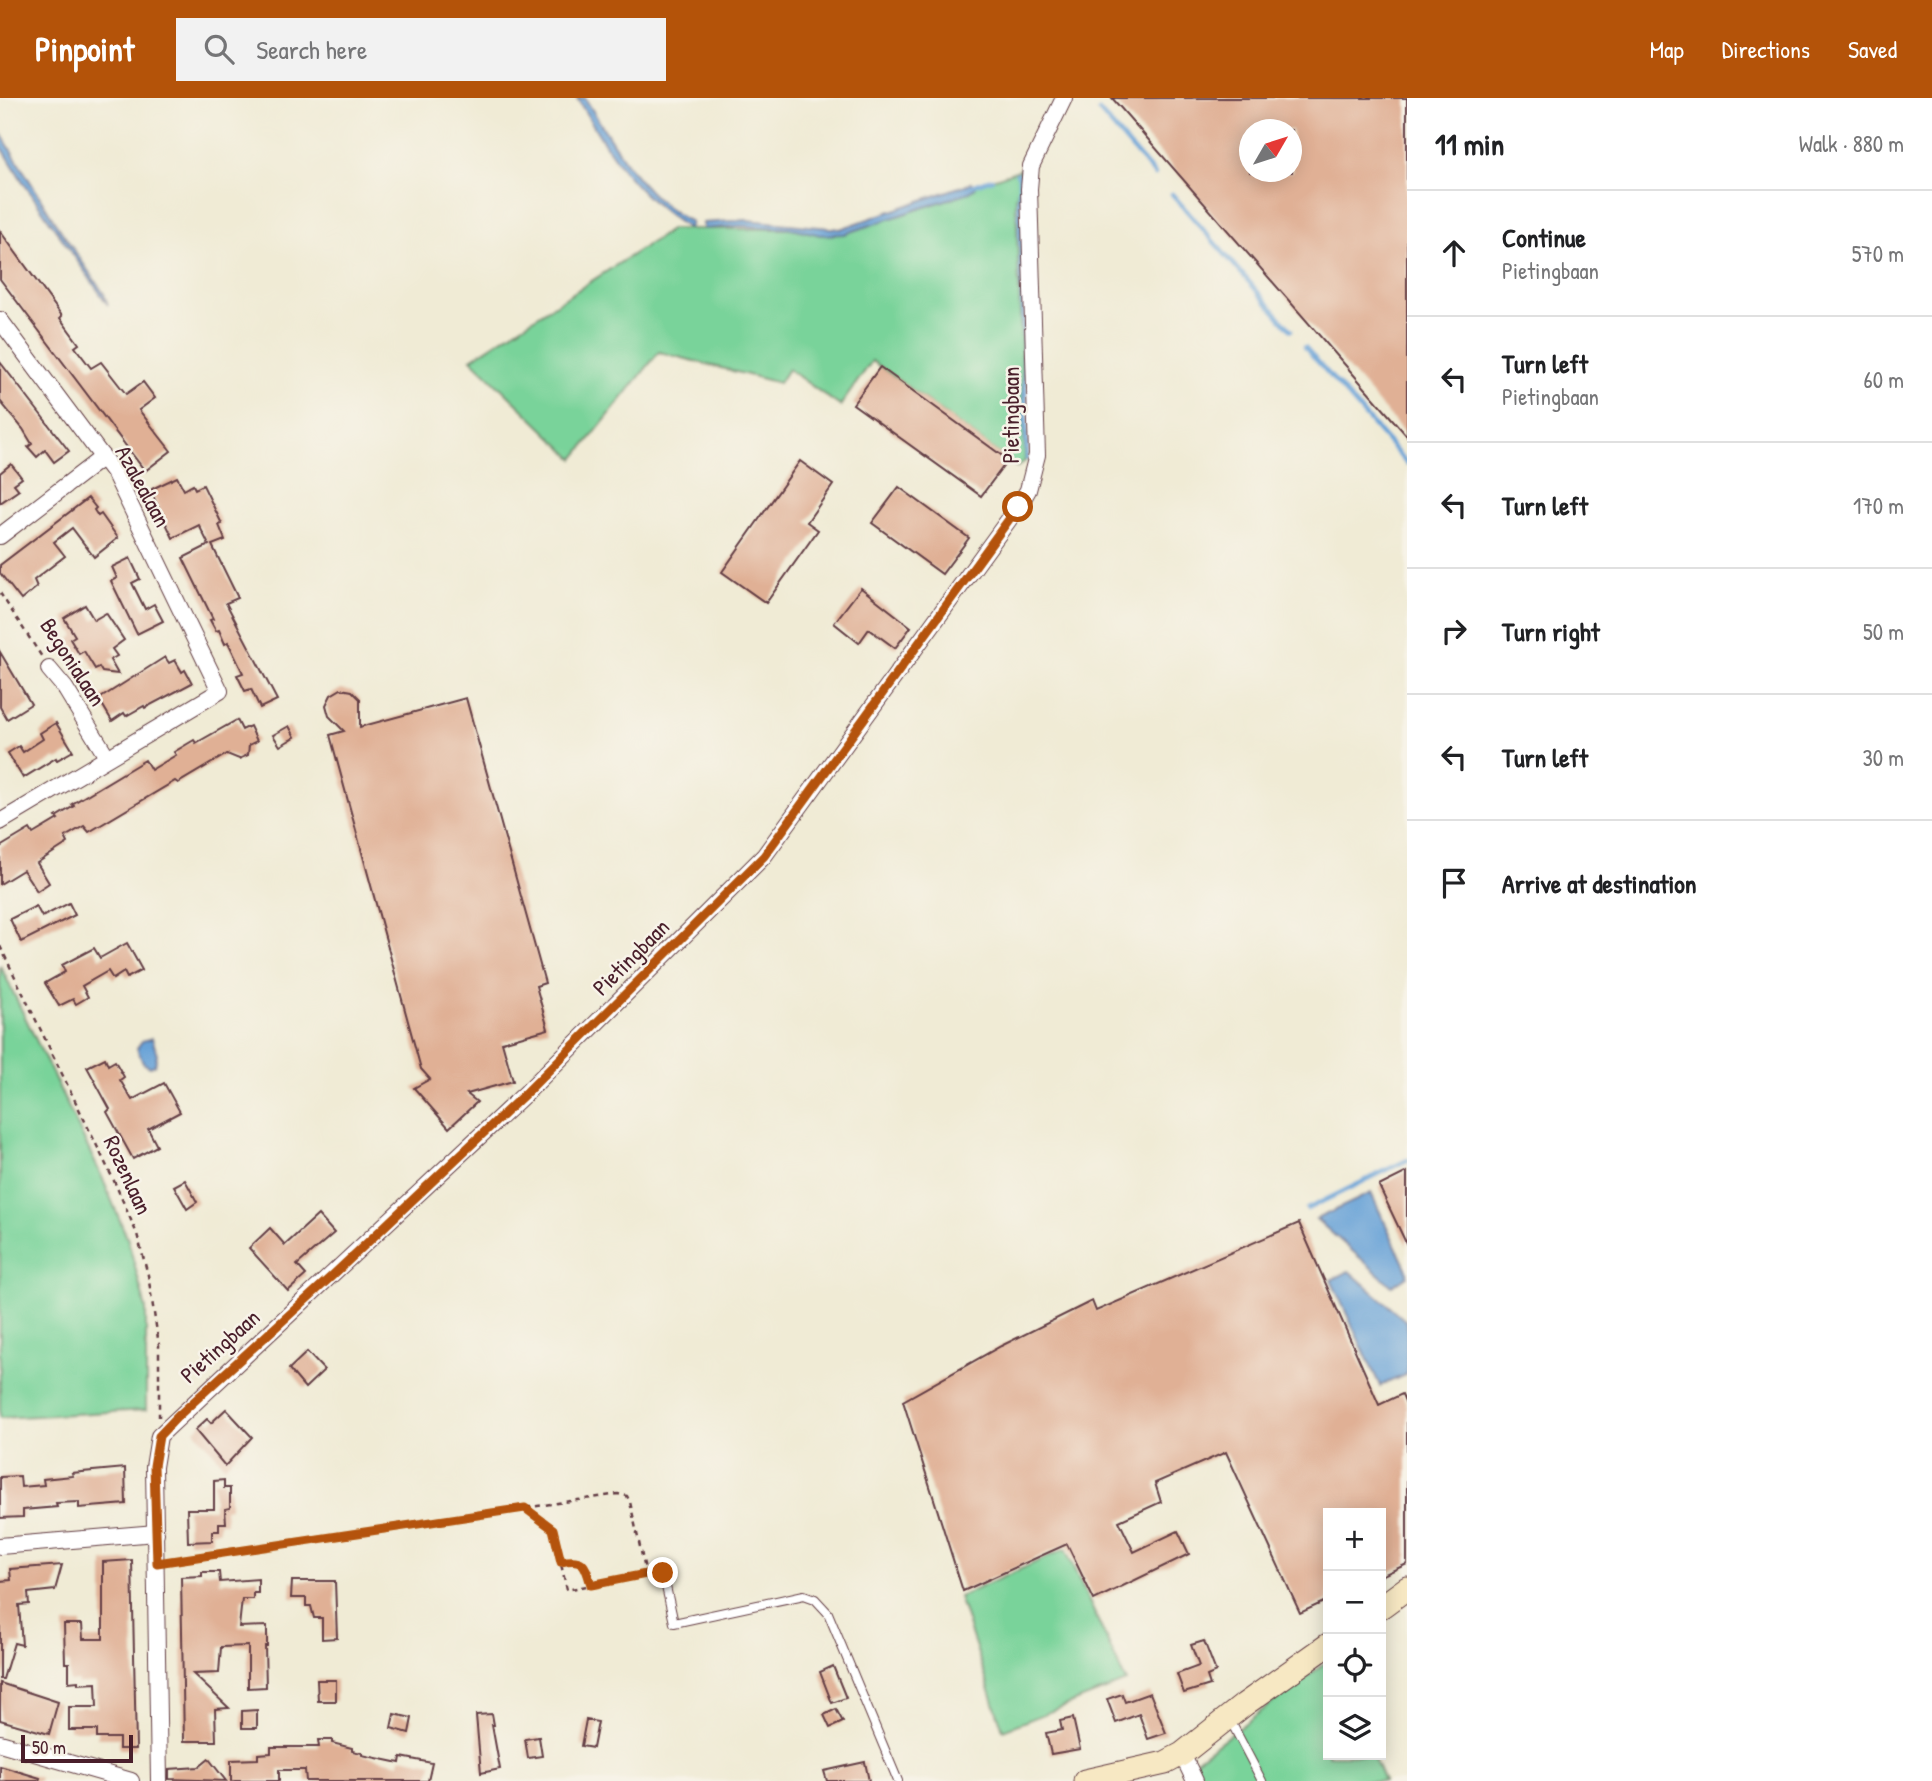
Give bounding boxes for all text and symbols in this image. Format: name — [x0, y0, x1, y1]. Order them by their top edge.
search box — [176, 18, 666, 81]
text: Pinpoint — [35, 27, 134, 71]
icon: search — [200, 30, 238, 68]
text: Search here — [256, 32, 367, 67]
text: Map — [1650, 33, 1684, 65]
text: Directions — [1722, 33, 1810, 65]
text: Saved — [1848, 33, 1897, 65]
north arrow — [1239, 119, 1302, 182]
text: 11 min — [1435, 124, 1504, 164]
text: Walk · 880 m — [1799, 128, 1904, 159]
text: Continue — [1502, 220, 1586, 255]
icon: ahead — [1435, 234, 1473, 272]
text: 570 m — [1852, 238, 1904, 269]
text: Pietingbaan — [1502, 255, 1599, 286]
text: Turn left — [1502, 346, 1588, 381]
icon: left — [1435, 360, 1473, 398]
text: 60 m — [1864, 364, 1904, 395]
street label: Pietingbaan — [995, 367, 1026, 463]
text: Pietingbaan — [1502, 381, 1599, 412]
street label: Azalealaan — [108, 439, 179, 532]
icon: left — [1435, 486, 1473, 524]
text: Turn left — [1502, 488, 1588, 523]
text: 170 m — [1853, 490, 1904, 521]
route start — [1002, 491, 1033, 522]
street label: Begonialaan — [33, 612, 113, 712]
icon: right — [1435, 612, 1473, 650]
text: Turn right — [1502, 614, 1600, 649]
text: 50 m — [1863, 616, 1904, 647]
icon: left — [1435, 738, 1473, 776]
text: Turn left — [1502, 740, 1588, 775]
text: 30 m — [1862, 742, 1904, 773]
icon: arrive — [1435, 864, 1473, 902]
text: Arrive at destination — [1502, 866, 1697, 901]
street label: Pietingbaan — [585, 911, 676, 1002]
street label: Rozenlaan — [97, 1130, 160, 1219]
street label: Pietingbaan — [173, 1302, 266, 1390]
map controls — [1323, 1508, 1386, 1760]
button: + — [1323, 1508, 1386, 1571]
route end — [647, 1557, 678, 1588]
button: − — [1323, 1571, 1386, 1634]
button: locate — [1323, 1634, 1386, 1697]
button: layers — [1323, 1697, 1386, 1760]
scale bar — [21, 1732, 133, 1764]
text: 50 m — [32, 1734, 66, 1760]

